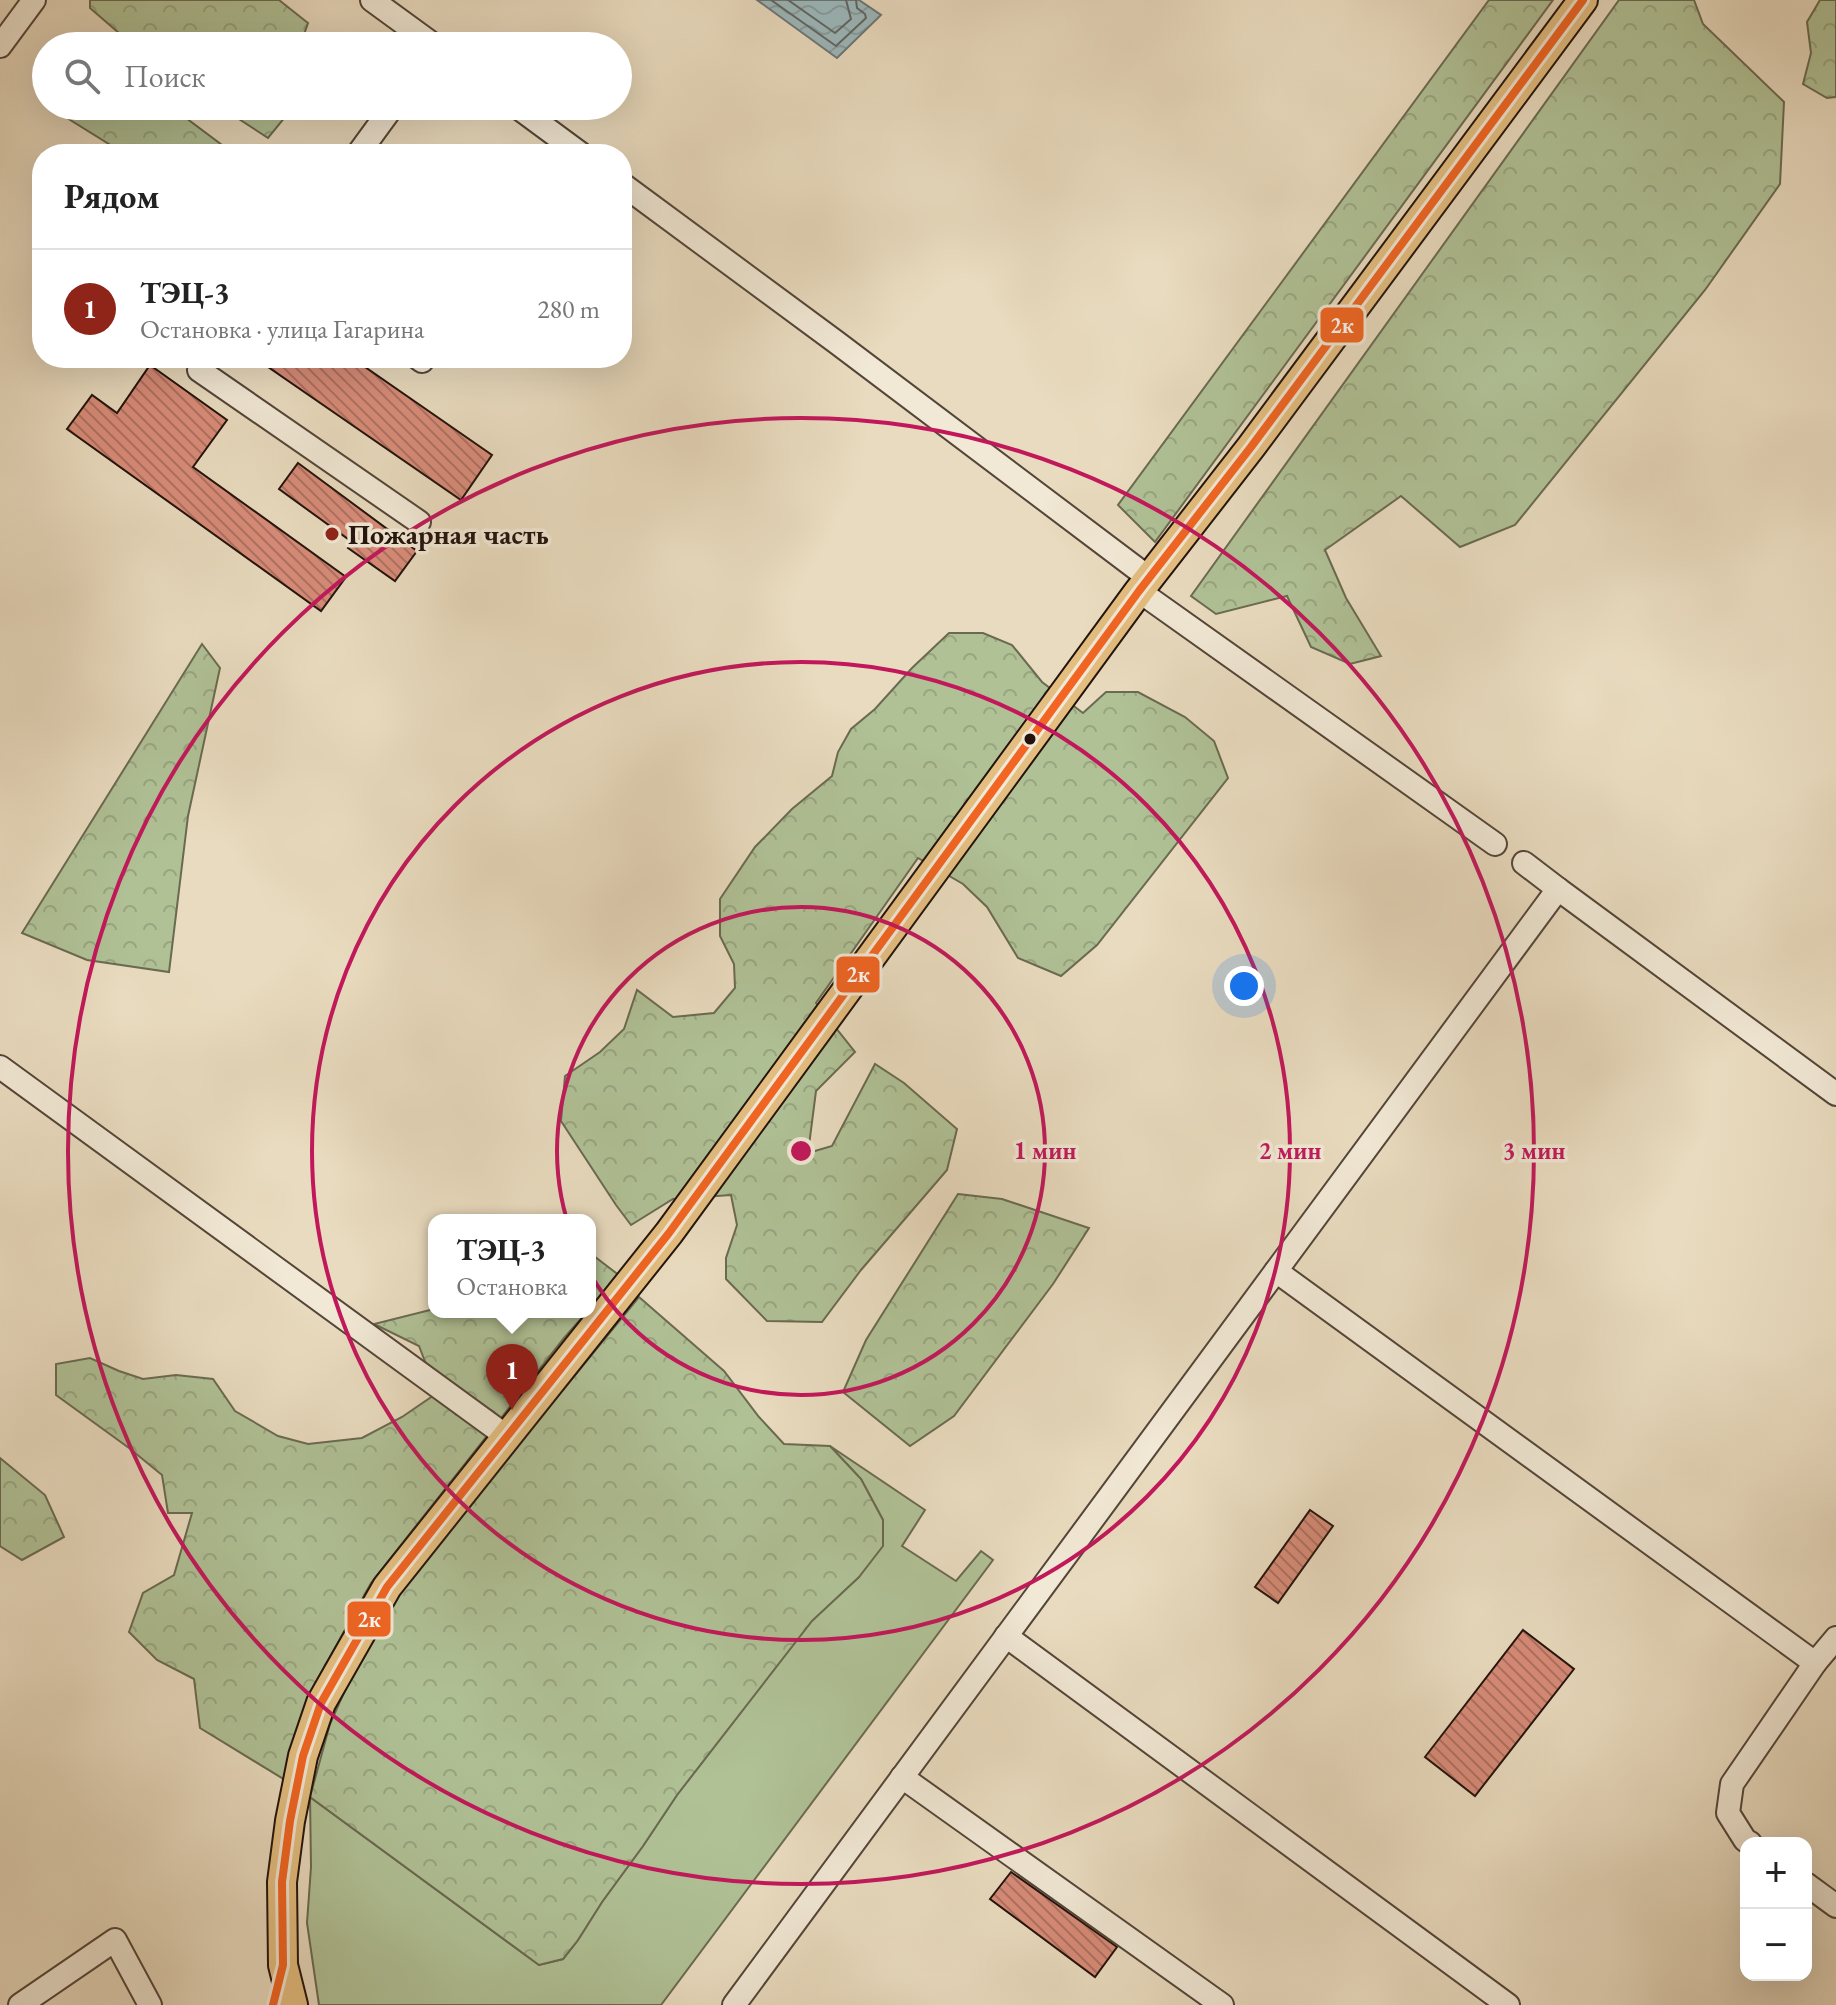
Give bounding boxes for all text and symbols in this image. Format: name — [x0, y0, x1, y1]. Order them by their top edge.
search box — [32, 32, 632, 120]
icon: search — [60, 54, 104, 98]
text: Поиск — [124, 57, 206, 96]
text: Рядом — [64, 174, 159, 218]
text: ТЭЦ-3 — [140, 273, 230, 312]
text: 1 — [83, 292, 97, 326]
text: 280 m — [537, 292, 600, 326]
line badge: 2к — [1319, 306, 1365, 344]
text: 2к — [1330, 311, 1355, 340]
text: Остановка · улица Гагарина — [140, 312, 425, 346]
place label: Пожарная часть — [348, 516, 549, 552]
marker: Пожарная часть — [323, 525, 341, 543]
unlabelled marker — [1022, 731, 1038, 747]
line badge: 2к — [835, 955, 881, 994]
text: 2к — [846, 960, 871, 989]
your location — [1224, 966, 1264, 1006]
text: 1 мин — [1014, 1135, 1076, 1166]
text: 2 мин — [1259, 1135, 1321, 1166]
text: 3 мин — [1503, 1135, 1565, 1166]
centre of rings — [787, 1137, 815, 1165]
popup — [428, 1214, 596, 1318]
text: ТЭЦ-3 — [456, 1230, 546, 1269]
text: Остановка — [456, 1269, 568, 1303]
pin: 1 — [486, 1344, 538, 1410]
line badge: 2к — [346, 1600, 392, 1638]
text: 2к — [357, 1605, 382, 1634]
map controls — [1740, 1837, 1812, 1981]
button: + — [1740, 1837, 1812, 1909]
button: − — [1740, 1909, 1812, 1981]

